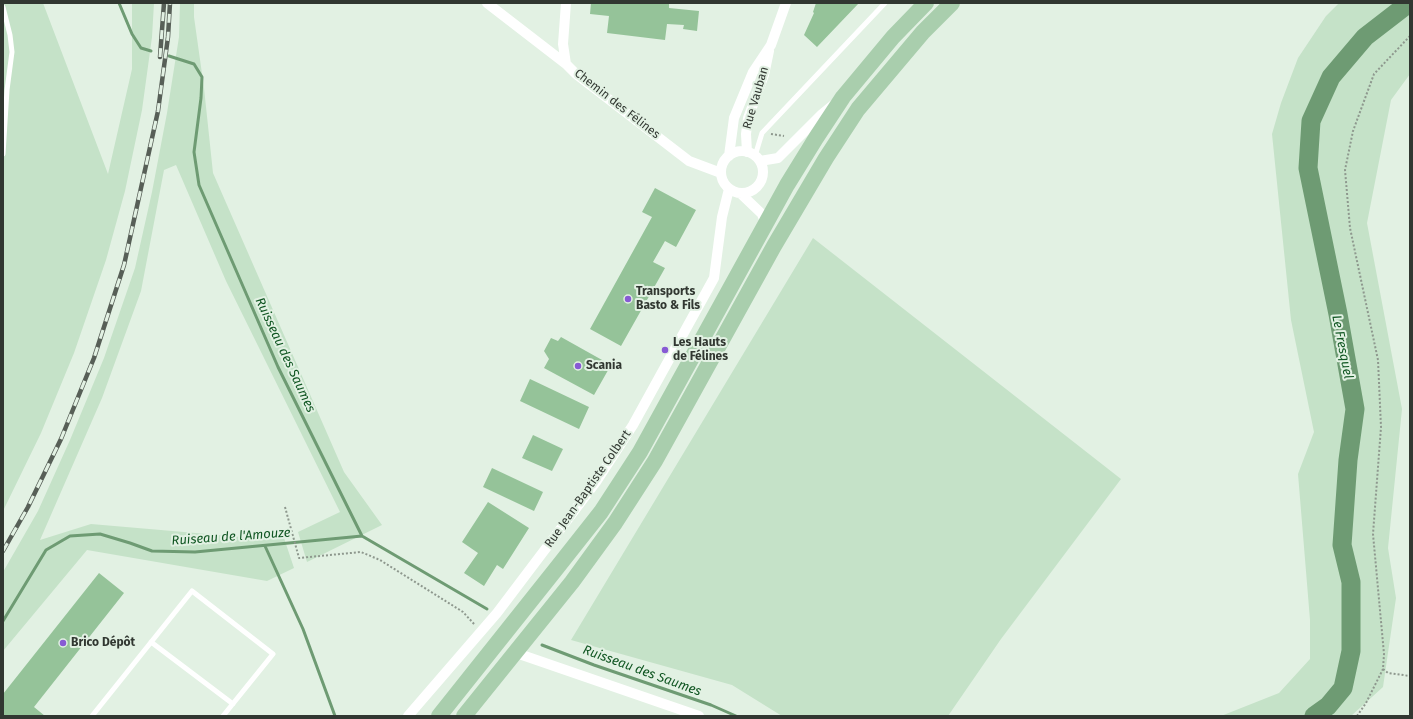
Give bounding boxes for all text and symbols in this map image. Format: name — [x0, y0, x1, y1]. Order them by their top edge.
street label: Rue Vauban — [740, 65, 772, 131]
street label: Chemin des Félines — [571, 66, 663, 142]
place label: Transports Basto & Fils — [636, 285, 700, 313]
marker: Transports Basto & Fils — [623, 294, 633, 304]
water label: Ruisseau des Saumes — [252, 295, 318, 415]
water label: Le Fresquel — [1328, 314, 1356, 380]
place label: Les Hauts de Félines — [673, 336, 728, 364]
marker: Les Hauts de Félines — [660, 345, 670, 355]
place label: Scania — [586, 359, 622, 373]
marker: Scania — [573, 361, 583, 371]
street label: Rue Jean-Baptiste Colbert — [542, 427, 634, 551]
water label: Ruiseau de l'Amouze — [171, 525, 291, 549]
place label: Brico Dépôt — [71, 636, 135, 650]
marker: Brico Dépôt — [58, 638, 68, 648]
water label: Ruisseau des Saumes — [581, 642, 703, 700]

